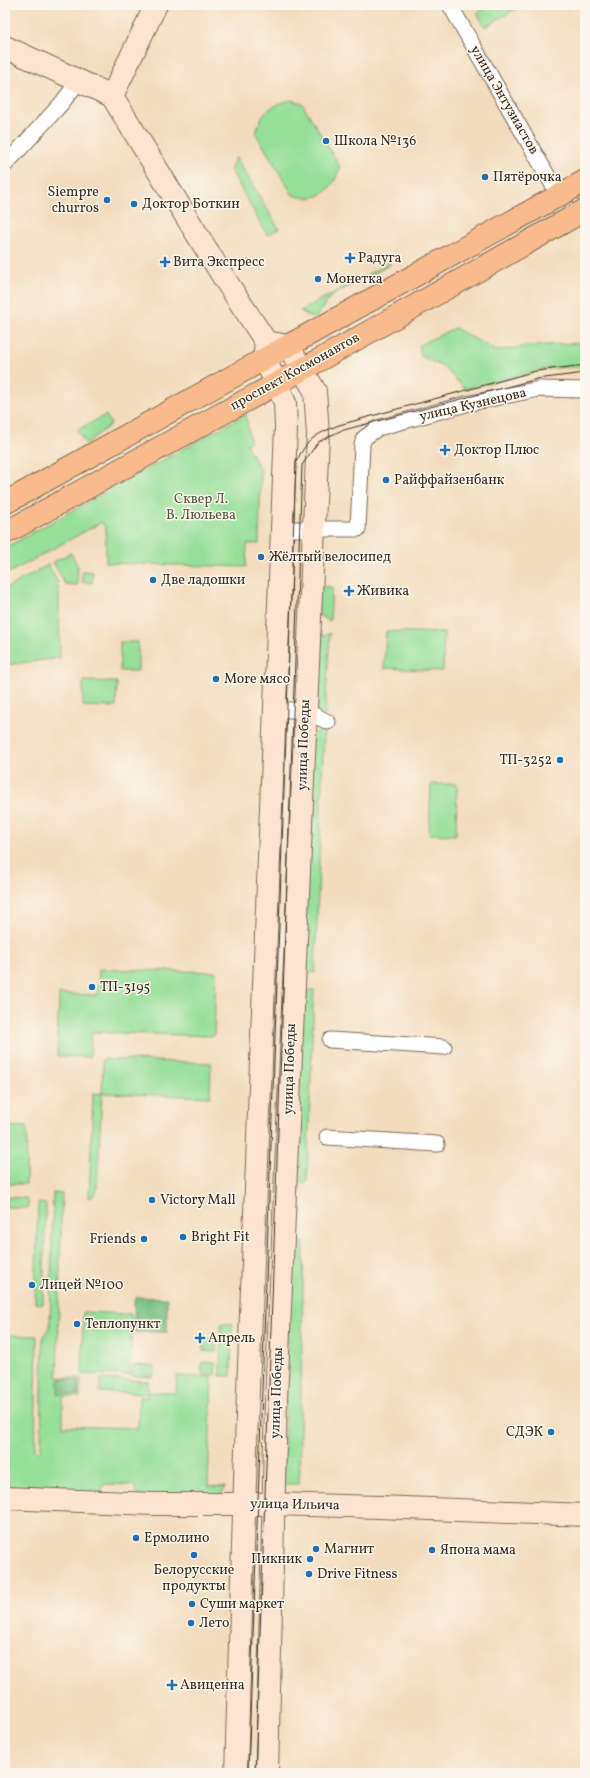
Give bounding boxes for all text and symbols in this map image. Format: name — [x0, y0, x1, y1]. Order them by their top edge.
street label: улица Энтузиастов — [465, 42, 543, 158]
place label: Школа №136 — [334, 132, 416, 151]
marker: Школа №136 — [321, 136, 331, 146]
place label: Пятёрочка — [493, 168, 562, 187]
marker: Пятёрочка — [480, 172, 490, 182]
place label: Siempre churros — [48, 183, 99, 218]
marker: Siempre churros — [102, 195, 112, 205]
place label: Доктор Боткин — [142, 195, 240, 214]
marker: Доктор Боткин — [129, 199, 139, 209]
place label: Радуга — [358, 249, 402, 268]
place label: Вита Экспресс — [173, 253, 264, 272]
marker: Радуга — [345, 253, 355, 263]
marker: Вита Экспресс — [160, 257, 170, 267]
place label: Монетка — [326, 270, 383, 289]
marker: Монетка — [313, 274, 323, 284]
street label: проспект Космонавтов — [227, 328, 363, 416]
street label: улица Кузнецова — [418, 383, 528, 427]
place label: Доктор Плюс — [454, 441, 539, 460]
marker: Доктор Плюс — [439, 444, 451, 456]
place label: Райффайзенбанк — [394, 471, 505, 490]
marker: Райффайзенбанк — [381, 475, 391, 485]
park label: Сквер Л. В. Люльева — [166, 490, 236, 525]
place label: Жёлтый велосипед — [269, 548, 391, 567]
marker: Жёлтый велосипед — [256, 552, 266, 562]
place label: Две ладошки — [161, 571, 246, 590]
marker: Две ладошки — [148, 575, 158, 585]
place label: Живика — [357, 582, 409, 601]
marker: Живика — [344, 586, 354, 596]
place label: More мясо — [224, 670, 290, 689]
marker: More мясо — [211, 674, 221, 684]
street label: улица Победы — [293, 699, 315, 791]
place label: ТП-3252 — [499, 751, 552, 770]
marker: ТП-3252 — [555, 755, 565, 765]
place label: ТП-3195 — [100, 978, 150, 997]
marker: ТП-3195 — [87, 982, 97, 992]
street label: улица Победы — [279, 1023, 301, 1115]
place label: Victory Mall — [160, 1191, 236, 1210]
marker: Victory Mall — [147, 1195, 157, 1205]
place label: Bright Fit — [191, 1228, 250, 1247]
place label: Friends — [90, 1230, 136, 1249]
marker: Bright Fit — [178, 1232, 188, 1242]
marker: Friends — [139, 1234, 149, 1244]
place label: Лицей №100 — [40, 1276, 124, 1295]
marker: Лицей №100 — [27, 1280, 37, 1290]
place label: Теплопункт — [85, 1315, 161, 1334]
marker: Теплопункт — [72, 1319, 82, 1329]
place label: Апрель — [208, 1329, 255, 1348]
marker: Апрель — [195, 1333, 205, 1343]
street label: улица Победы — [266, 1347, 288, 1439]
place label: СДЭК — [506, 1423, 543, 1442]
marker: СДЭК — [546, 1427, 556, 1437]
street label: улица Ильича — [250, 1495, 340, 1515]
place label: Ермолино — [144, 1529, 209, 1548]
marker: Ермолино — [131, 1533, 141, 1543]
place label: Магнит — [324, 1540, 374, 1559]
place label: Япона мама — [440, 1541, 516, 1560]
marker: Магнит — [311, 1544, 321, 1554]
marker: Япона мама — [427, 1545, 437, 1555]
marker: Белорусские продукты — [189, 1550, 199, 1560]
place label: Пикник — [251, 1550, 303, 1569]
marker: Пикник — [305, 1554, 315, 1564]
place label: Белорусские продукты — [154, 1561, 235, 1596]
place label: Drive Fitness — [317, 1565, 398, 1584]
marker: Drive Fitness — [304, 1569, 314, 1579]
place label: Суши маркет — [200, 1595, 284, 1614]
marker: Суши маркет — [187, 1599, 197, 1609]
place label: Лето — [199, 1614, 230, 1633]
marker: Лето — [186, 1618, 196, 1628]
place label: Авиценна — [180, 1676, 245, 1695]
marker: Авиценна — [167, 1680, 177, 1690]

